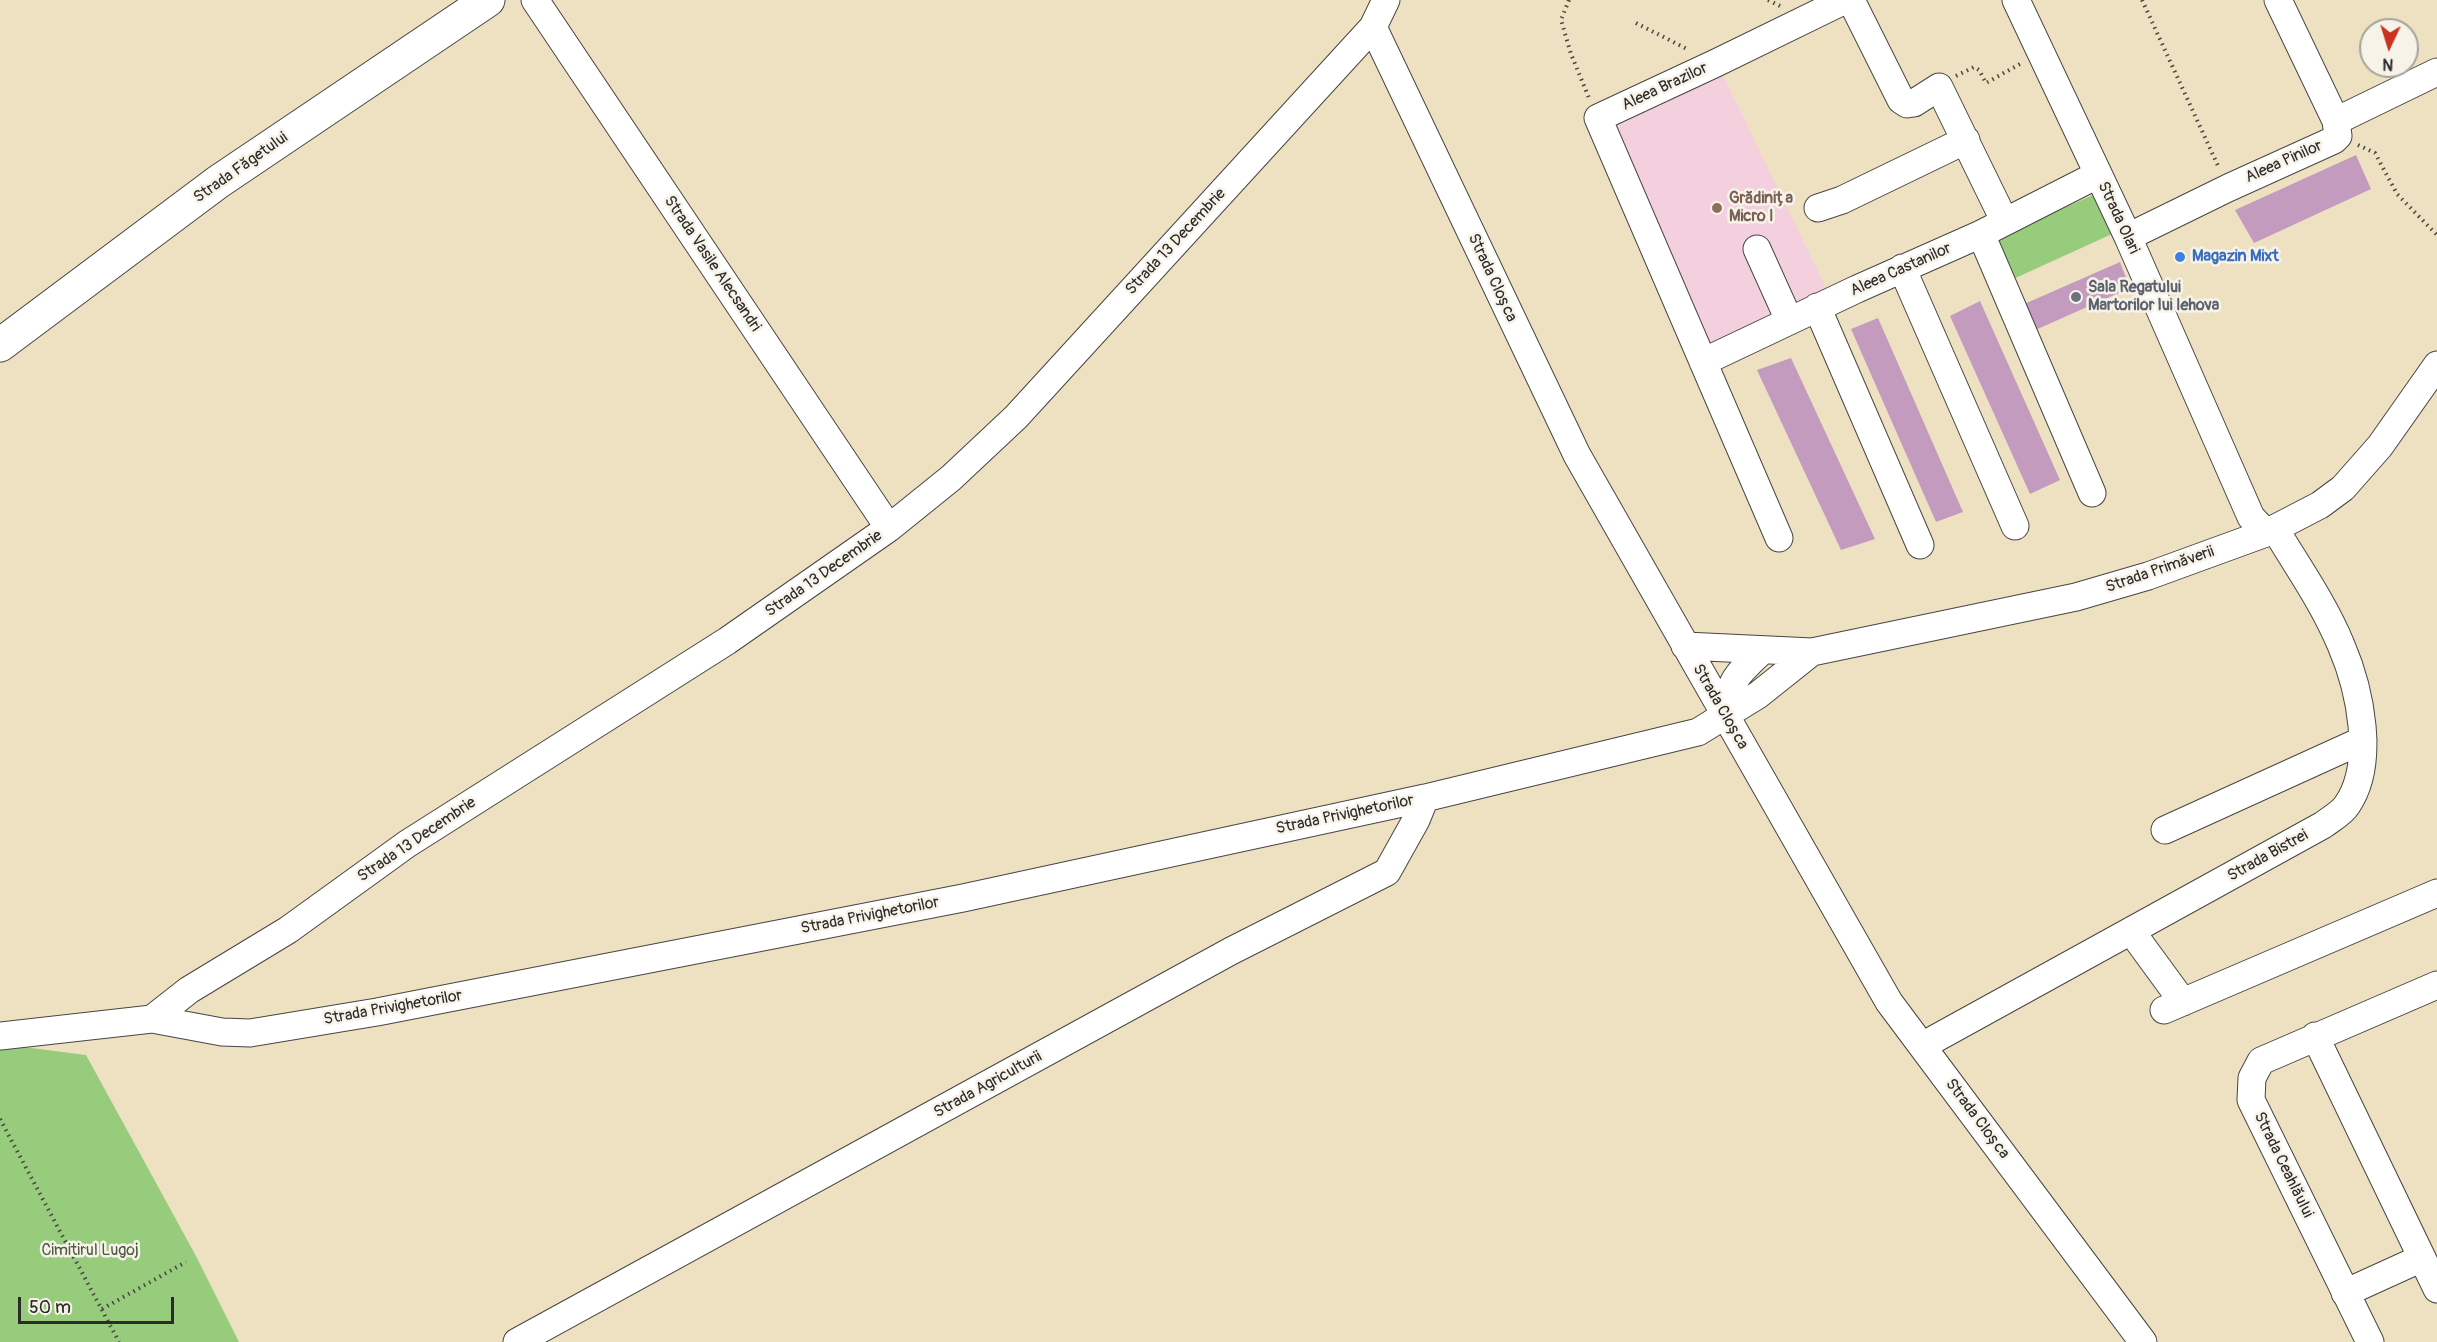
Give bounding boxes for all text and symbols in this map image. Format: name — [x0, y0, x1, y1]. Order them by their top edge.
north arrow — [2359, 18, 2419, 78]
text: N — [2382, 54, 2394, 74]
street label: Aleea Brazilor — [1619, 59, 1711, 115]
street label: Strada Făgetului — [190, 128, 292, 208]
street label: Aleea Pinilor — [2242, 136, 2326, 188]
street label: Strada Olari — [2093, 179, 2143, 257]
street label: Strada 13 Decembrie — [1122, 185, 1230, 299]
place label: Grădinița Micro I — [1729, 189, 1793, 227]
street label: Strada Vasile Alecsandri — [659, 192, 765, 336]
marker: Grădinița Micro I — [1710, 201, 1724, 215]
street label: Strada Cloșca — [1463, 231, 1521, 325]
street label: Aleea Castanilor — [1847, 239, 1955, 301]
place label: Magazin Mixt — [2192, 247, 2279, 267]
marker: Magazin Mixt — [2173, 250, 2187, 264]
place label: Sala Regatului Martorilor lui Iehova — [2088, 278, 2219, 316]
marker: Sala Regatului Martorilor lui Iehova — [2069, 290, 2083, 304]
street label: Strada 13 Decembrie — [762, 526, 886, 622]
street label: Strada Primăverii — [2103, 542, 2217, 598]
street label: Strada Cloșca — [1688, 661, 1752, 753]
street label: Strada Privighetorilor — [1274, 791, 1416, 839]
street label: Strada 13 Decembrie — [354, 793, 480, 887]
street label: Strada Bistrei — [2224, 826, 2312, 886]
street label: Strada Privighetorilor — [799, 893, 941, 939]
street label: Strada Privighetorilor — [322, 986, 464, 1030]
street label: Strada Agriculturii — [931, 1047, 1045, 1123]
street label: Strada Cloșca — [1941, 1075, 2013, 1163]
street label: Strada Ceahlăului — [2249, 1109, 2317, 1221]
park label: Cimitirul Lugoj — [41, 1241, 139, 1261]
scale bar — [21, 1285, 177, 1323]
text: 50 m — [29, 1296, 71, 1319]

